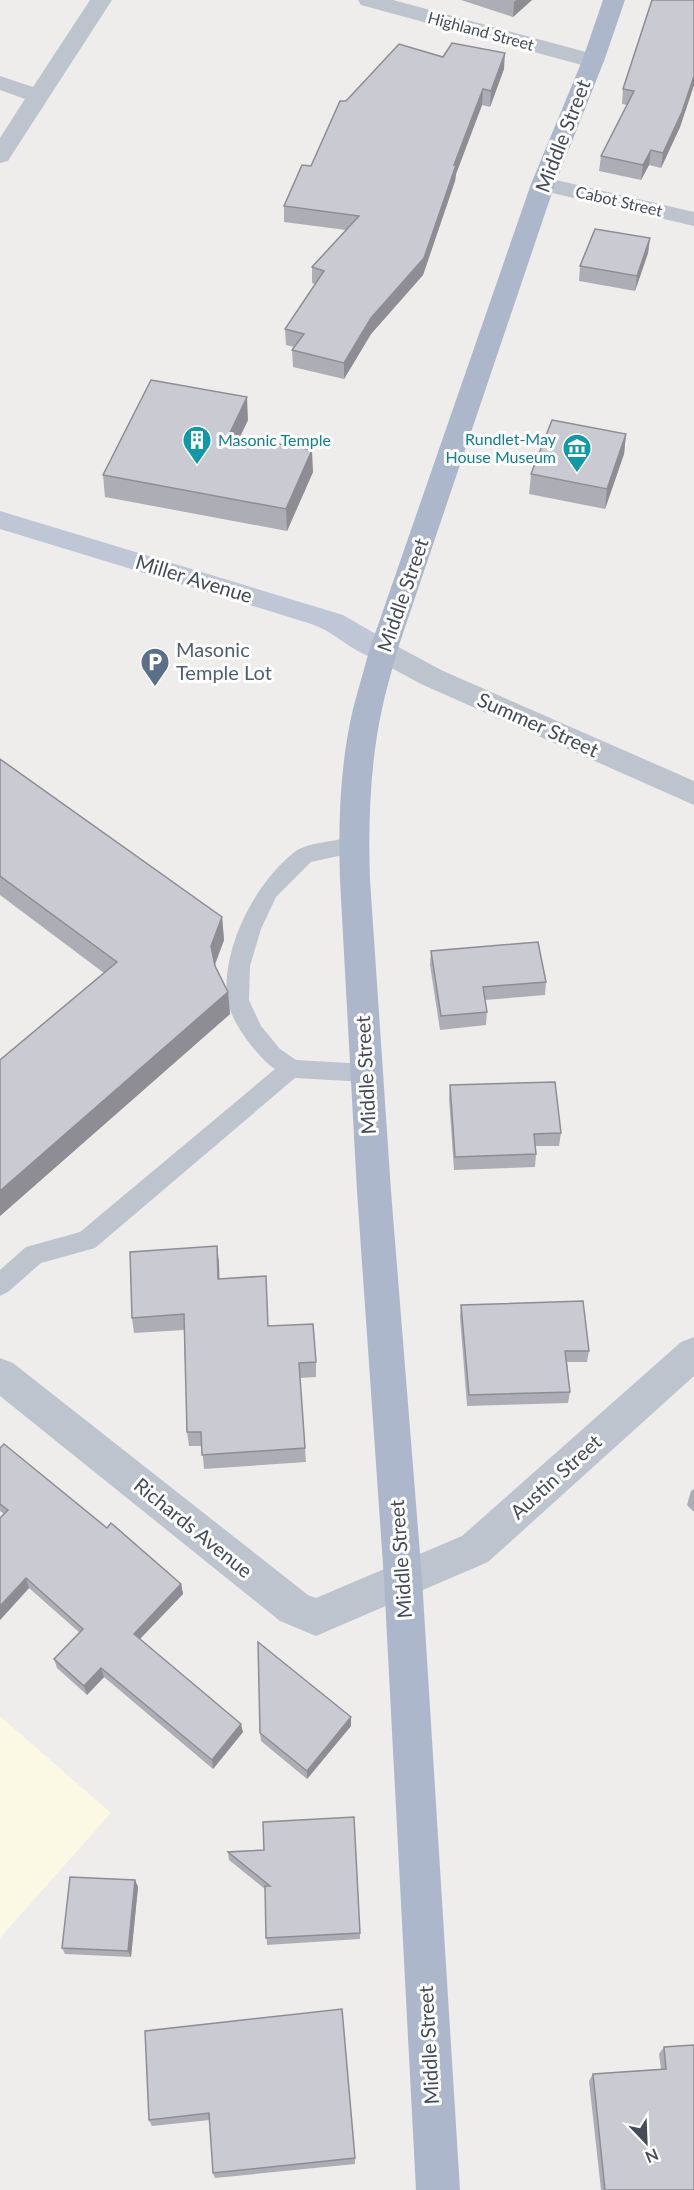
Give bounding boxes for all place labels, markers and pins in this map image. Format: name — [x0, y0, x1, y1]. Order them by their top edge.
building icon: Masonic Temple — [181, 424, 213, 466]
place label: Rundlet-May House Museum — [445, 429, 557, 466]
place label: Masonic Temple — [218, 430, 331, 449]
museum icon: Rundlet-May House Museum — [561, 432, 593, 474]
place label: Masonic Temple Lot — [176, 637, 272, 684]
parking icon: Masonic Temple Lot — [139, 646, 171, 688]

